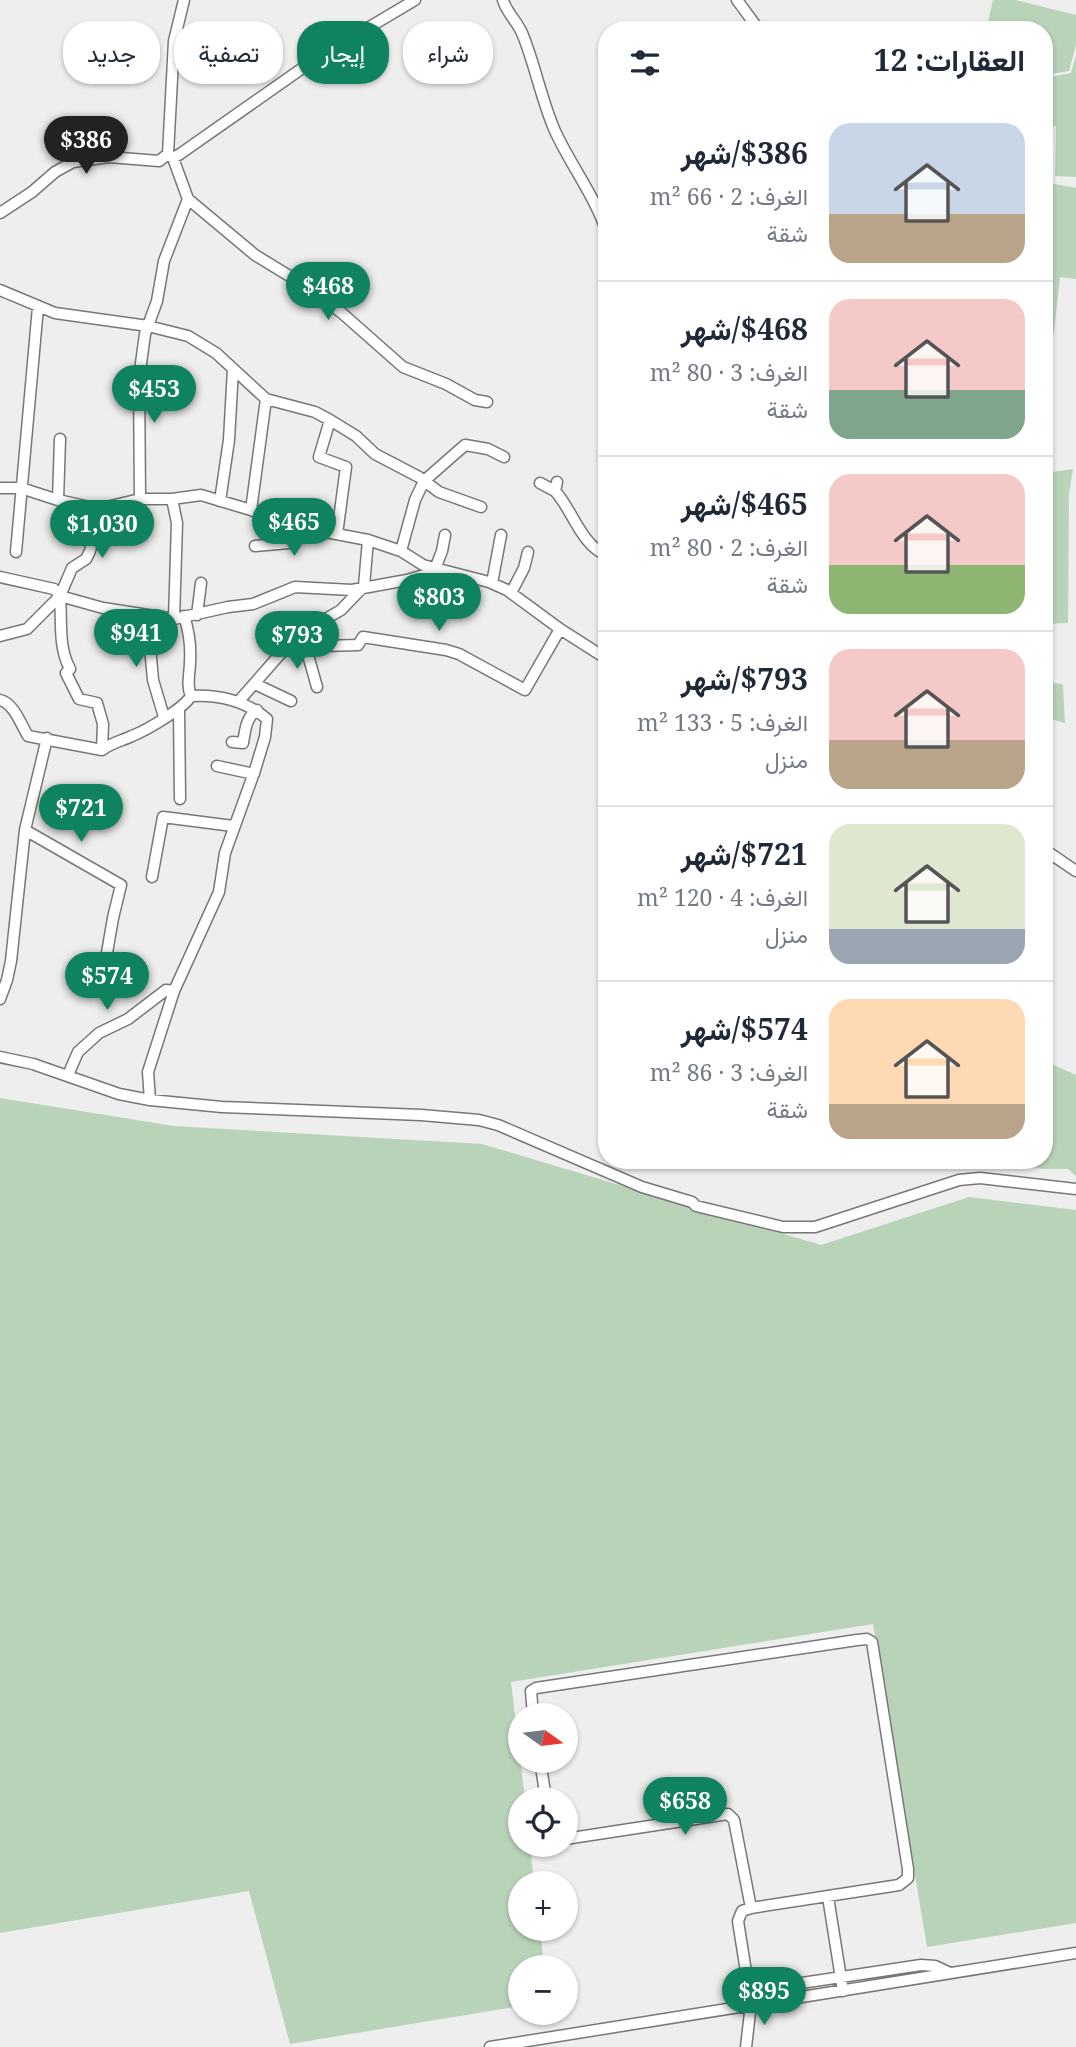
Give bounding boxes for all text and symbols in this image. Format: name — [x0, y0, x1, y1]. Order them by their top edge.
chip: جديد — [63, 21, 160, 84]
chip: تصفية — [174, 21, 283, 84]
chip: إيجار — [297, 21, 389, 84]
chip: شراء — [403, 21, 493, 84]
text: العقارات: 12 — [874, 39, 1025, 80]
icon: filters — [626, 44, 664, 82]
pin: $386 — [45, 116, 127, 176]
text: $386 — [60, 123, 112, 155]
text: $386/شهر — [681, 132, 808, 173]
icon: home — [885, 151, 969, 235]
text: الغرف: 2 · 66 m² — [650, 180, 808, 212]
text: شقة — [766, 217, 808, 249]
pin: $468 — [287, 262, 369, 322]
text: $468 — [302, 269, 354, 301]
text: $468/شهر — [681, 308, 808, 349]
icon: home — [885, 327, 969, 411]
text: الغرف: 3 · 80 m² — [650, 356, 808, 388]
pin: $453 — [113, 366, 195, 425]
text: $453 — [128, 372, 180, 404]
text: شقة — [766, 393, 808, 425]
text: $465/شهر — [681, 483, 808, 524]
pin: $465 — [253, 498, 335, 558]
pin: $1,030 — [45, 500, 159, 560]
icon: home — [885, 502, 969, 586]
text: $465 — [268, 505, 320, 537]
text: $1,030 — [66, 507, 138, 539]
text: الغرف: 2 · 80 m² — [650, 531, 808, 563]
text: شقة — [766, 568, 808, 600]
pin: $803 — [398, 574, 480, 633]
text: $803 — [413, 580, 465, 612]
pin: $941 — [95, 610, 177, 669]
pin: $793 — [256, 612, 338, 671]
text: $941 — [110, 616, 162, 648]
text: $793 — [271, 618, 323, 650]
text: $793/شهر — [681, 658, 808, 699]
icon: home — [885, 677, 969, 761]
text: الغرف: 5 · 133 m² — [637, 706, 808, 738]
text: منزل — [765, 743, 808, 775]
pin: $721 — [40, 784, 122, 844]
text: $721 — [55, 791, 107, 823]
text: $721/شهر — [681, 833, 808, 874]
icon: home — [885, 852, 969, 936]
text: الغرف: 4 · 120 m² — [637, 881, 808, 913]
text: منزل — [765, 918, 808, 950]
pin: $574 — [66, 953, 148, 1012]
text: $574 — [81, 959, 133, 991]
text: $574/شهر — [681, 1008, 808, 1049]
icon: home — [885, 1027, 969, 1111]
text: الغرف: 3 · 86 m² — [650, 1056, 808, 1088]
text: شقة — [766, 1093, 808, 1125]
north arrow — [508, 1703, 578, 1773]
map controls — [508, 1703, 578, 2025]
pin: $658 — [644, 1778, 726, 1837]
text: $658 — [659, 1784, 711, 1816]
button: locate — [508, 1787, 578, 1857]
button: + — [508, 1871, 578, 1941]
button: − — [508, 1955, 578, 2025]
pin: $895 — [723, 1968, 805, 2027]
text: $895 — [738, 1974, 790, 2006]

